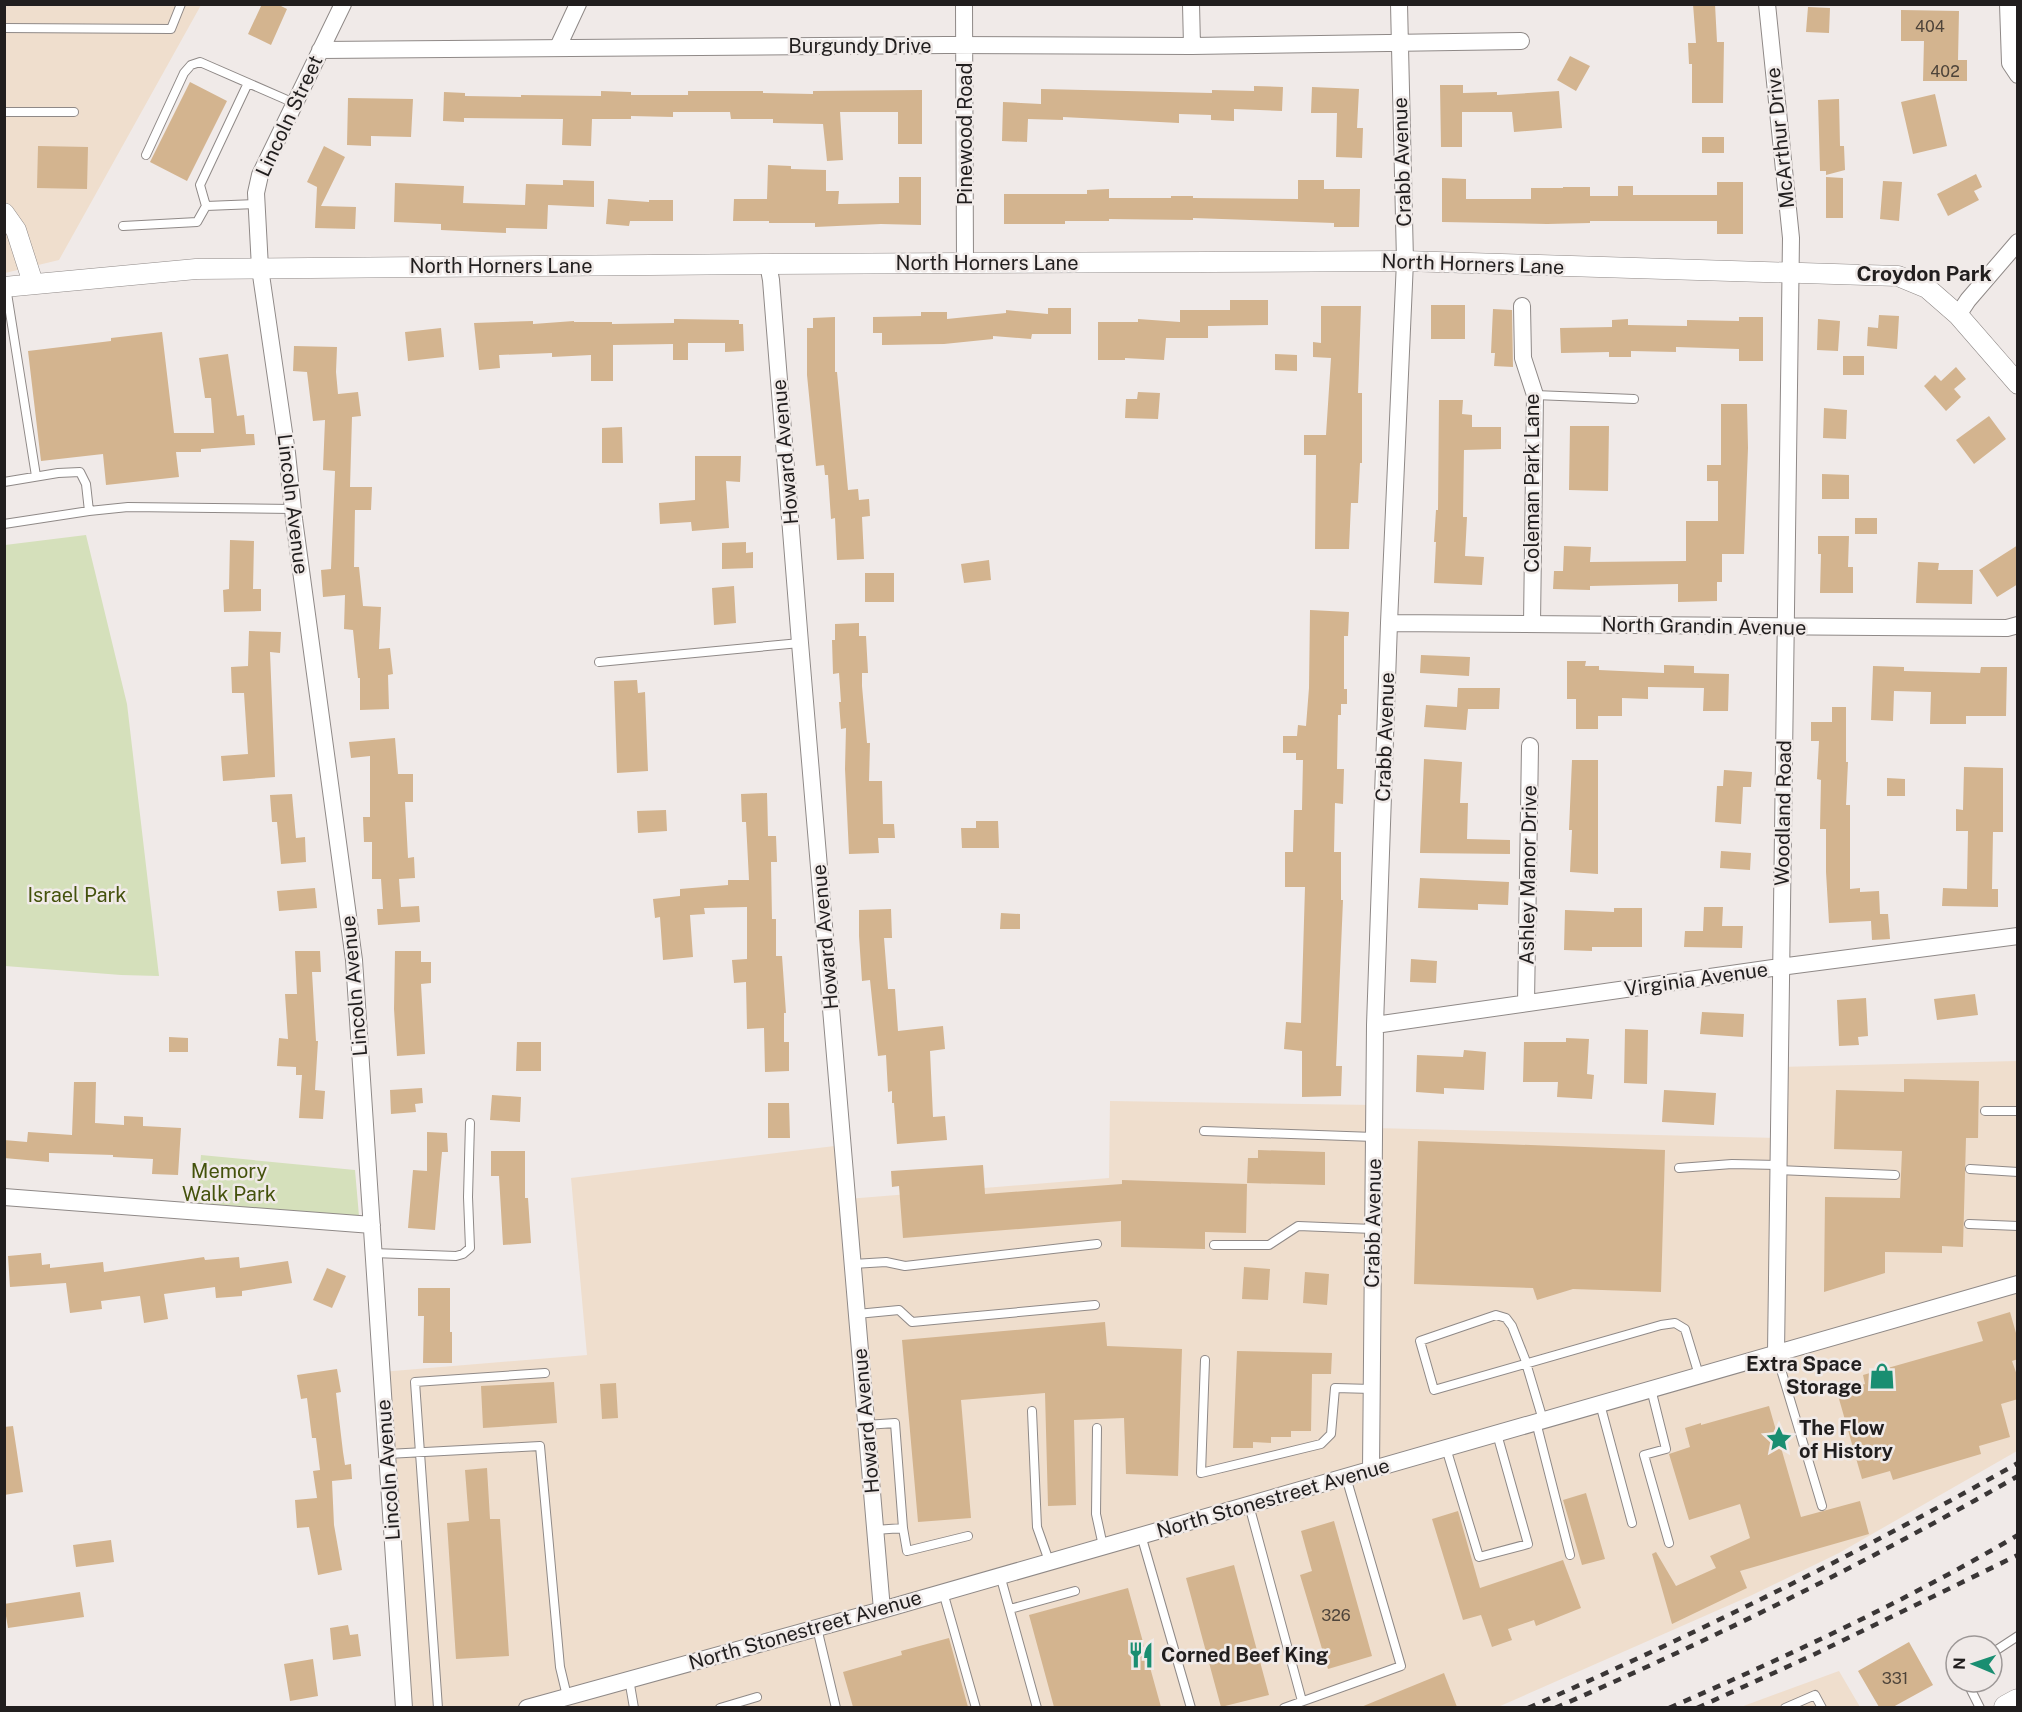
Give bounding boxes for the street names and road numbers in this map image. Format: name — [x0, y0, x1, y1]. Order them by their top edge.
street label: Burgundy Drive — [788, 34, 932, 58]
street label: Lincoln Street — [250, 52, 328, 180]
street label: Pinewood Road — [953, 63, 977, 205]
street label: McArthur Drive — [1761, 66, 1799, 210]
street label: Crabb Avenue — [1388, 97, 1416, 227]
street label: North Horners Lane — [1381, 249, 1565, 279]
street label: North Horners Lane — [896, 251, 1078, 275]
street label: North Horners Lane — [410, 254, 592, 278]
street label: Howard Avenue — [767, 378, 803, 526]
street label: Coleman Park Lane — [1520, 393, 1544, 573]
street label: Lincoln Avenue — [272, 432, 314, 576]
street label: North Grandin Avenue — [1601, 612, 1807, 640]
street label: Crabb Avenue — [1371, 672, 1399, 802]
street label: Woodland Road — [1770, 740, 1796, 886]
street label: Ashley Manor Drive — [1514, 785, 1542, 965]
street label: Howard Avenue — [807, 863, 843, 1011]
street label: Lincoln Avenue — [336, 915, 372, 1057]
street label: Virginia Avenue — [1623, 957, 1769, 1001]
street label: Crabb Avenue — [1360, 1158, 1386, 1288]
street label: Howard Avenue — [848, 1347, 884, 1495]
street label: Lincoln Avenue — [371, 1399, 405, 1541]
street label: North Stonestreet Avenue — [1154, 1453, 1392, 1543]
street label: North Stonestreet Avenue — [686, 1585, 924, 1675]

